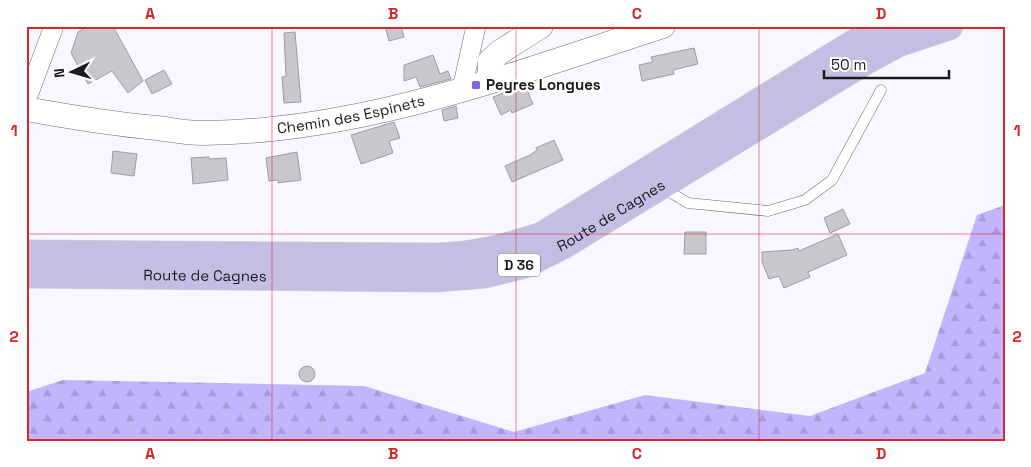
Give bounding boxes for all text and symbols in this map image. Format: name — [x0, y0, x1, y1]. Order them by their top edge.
text: A — [145, 3, 155, 24]
text: B — [388, 3, 398, 24]
text: C — [632, 3, 642, 24]
text: D — [876, 3, 886, 24]
north arrow — [48, 48, 98, 98]
scale bar — [824, 48, 948, 80]
text: 50 m — [831, 55, 866, 74]
text: N — [50, 68, 68, 79]
place label: Peyres Longues — [486, 75, 601, 94]
marker: Peyres Longues — [470, 79, 482, 91]
street label: Chemin des Espinets — [276, 91, 427, 137]
text: 1 — [10, 120, 18, 141]
text: 1 — [1013, 120, 1021, 141]
street label: Route de Cagnes — [553, 175, 668, 256]
road number: D 36 — [498, 254, 540, 276]
street label: Route de Cagnes — [143, 265, 267, 285]
text: 2 — [9, 326, 19, 347]
text: 2 — [1012, 326, 1022, 347]
text: A — [145, 443, 155, 464]
text: B — [388, 443, 398, 464]
text: C — [632, 443, 642, 464]
text: D — [876, 443, 886, 464]

